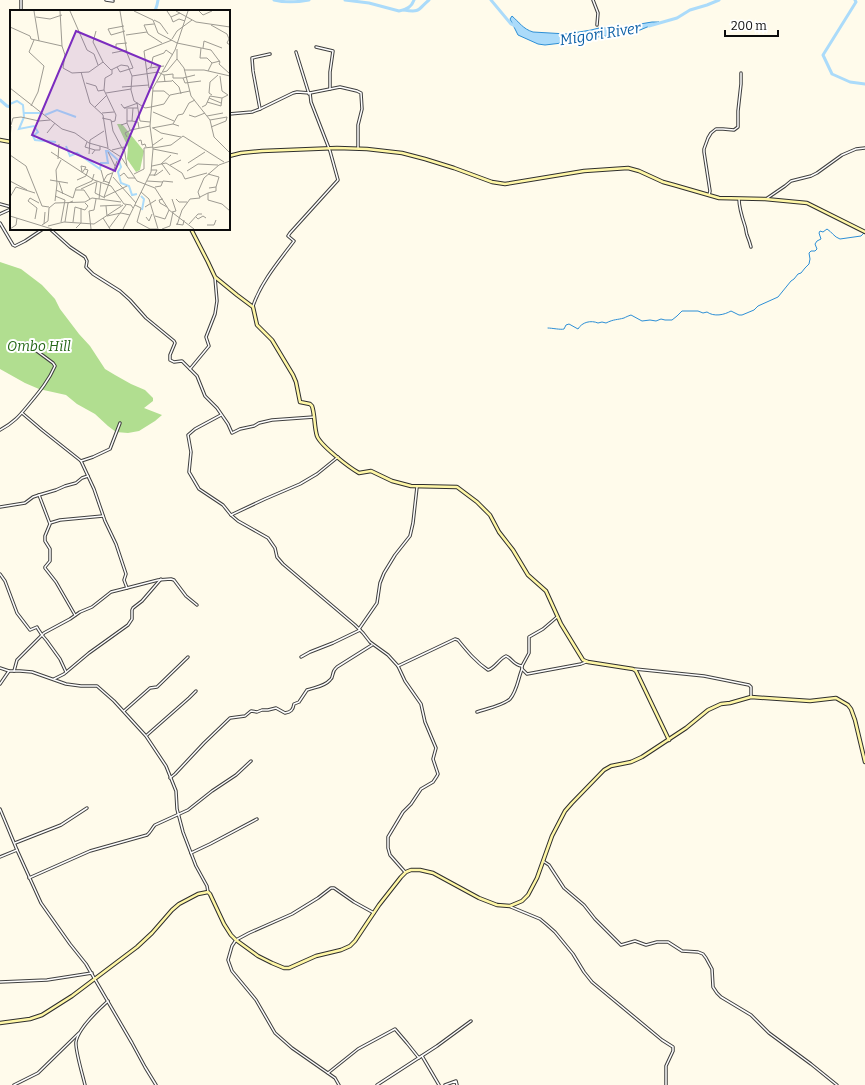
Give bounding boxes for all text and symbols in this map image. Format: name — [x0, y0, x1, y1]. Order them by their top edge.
inset map — [10, 10, 230, 230]
scale bar — [725, 12, 778, 38]
water label: Migori River — [558, 19, 643, 49]
text: 200 m — [731, 19, 767, 33]
park label: Ombo Hill — [7, 338, 71, 355]

